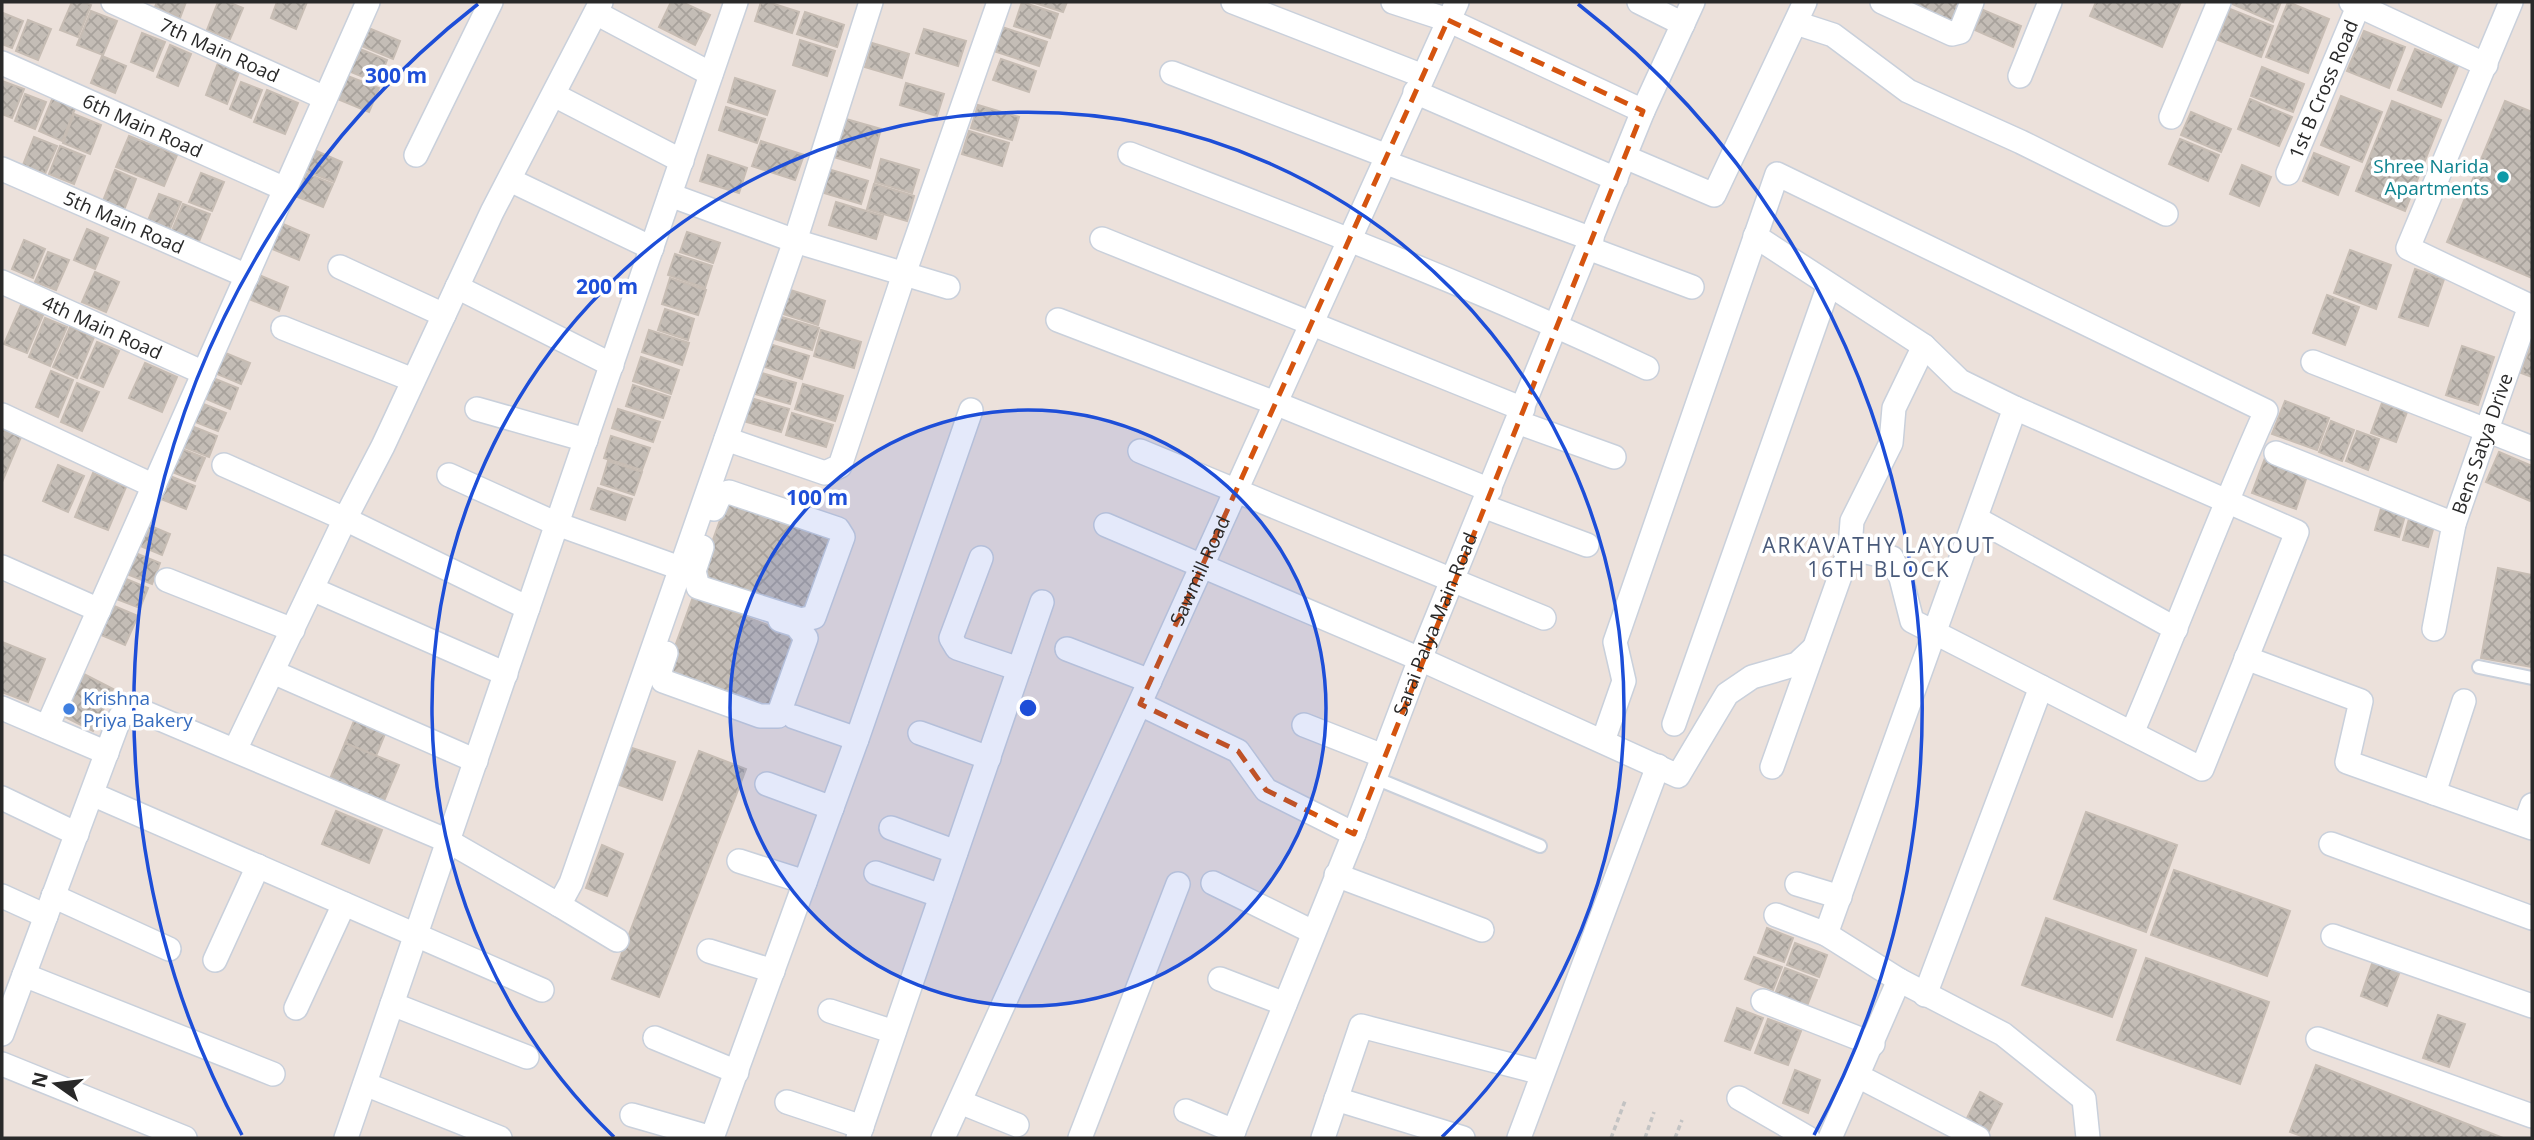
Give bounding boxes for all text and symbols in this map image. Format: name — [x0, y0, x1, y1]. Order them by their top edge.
street label: 7th Main Road — [156, 12, 284, 89]
street label: 1st B Cross Road — [2283, 16, 2364, 163]
text: 300 m — [365, 61, 427, 89]
street label: 6th Main Road — [79, 88, 207, 164]
place label: Shree Narida Apartments — [2373, 153, 2489, 201]
marker: Shree Narida Apartments — [2495, 169, 2511, 185]
street label: 5th Main Road — [60, 185, 188, 260]
text: 200 m — [576, 272, 638, 300]
street label: 4th Main Road — [38, 289, 166, 365]
street label: Bens Satya Drive — [2445, 370, 2519, 518]
text: 100 m — [786, 483, 848, 511]
street label: Sawmill Road — [1164, 511, 1236, 630]
street label: Sarai Palya Main Road — [1387, 528, 1483, 719]
district label: ARKAVATHY LAYOUT 16TH BLOCK — [1762, 531, 1996, 583]
place label: Krishna Priya Bakery — [83, 685, 193, 733]
centre of rings — [1016, 696, 1040, 720]
marker: Krishna Priya Bakery — [61, 701, 77, 717]
north arrow — [21, 1049, 91, 1119]
text: N — [25, 1069, 54, 1091]

